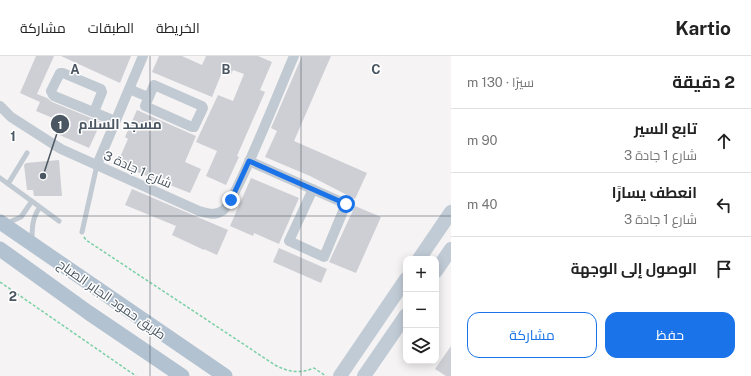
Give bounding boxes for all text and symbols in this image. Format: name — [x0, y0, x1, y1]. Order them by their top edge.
text: Kartio — [675, 17, 731, 39]
text: مشاركة — [20, 20, 66, 36]
text: الطبقات — [88, 20, 134, 36]
text: الخريطة — [156, 20, 200, 36]
text: A — [70, 62, 80, 77]
text: B — [222, 62, 231, 77]
text: C — [371, 62, 381, 77]
text: 2 دقيقة — [672, 72, 735, 92]
text: سيرًا · 130 m — [467, 75, 534, 90]
callout: مسجد السلام — [50, 111, 170, 137]
text: مسجد السلام — [78, 116, 162, 134]
text: 1 — [57, 118, 63, 132]
text: تابع السير — [634, 120, 697, 137]
text: 1 — [10, 129, 16, 144]
icon: ahead — [713, 130, 735, 152]
text: 90 m — [467, 133, 497, 148]
street label: شارع 1 جادة 3 — [101, 148, 174, 192]
text: شارع 1 جادة 3 — [624, 148, 697, 163]
text: انعطف يسارًا — [612, 184, 697, 201]
route end — [222, 191, 240, 209]
icon: left — [713, 194, 735, 216]
route start — [337, 195, 355, 213]
text: 40 m — [467, 197, 498, 212]
text: شارع 1 جادة 3 — [624, 212, 697, 227]
street label: طريق حمود الجابر الصباح — [54, 256, 169, 343]
map controls — [403, 256, 439, 364]
button: + — [403, 256, 439, 292]
icon: arrive — [713, 258, 735, 280]
text: الوصول إلى الوجهة — [571, 260, 697, 277]
text: 2 — [9, 289, 17, 304]
button: − — [403, 292, 439, 328]
button: مشاركة — [467, 312, 597, 358]
button: حفظ — [605, 312, 735, 358]
button: layers — [403, 328, 439, 364]

